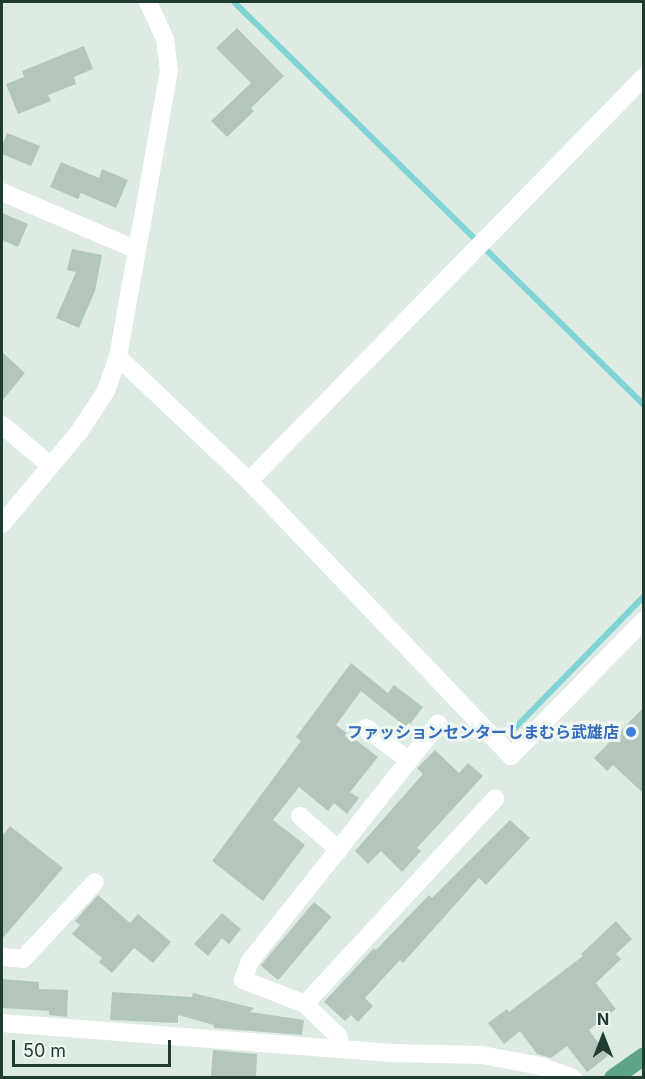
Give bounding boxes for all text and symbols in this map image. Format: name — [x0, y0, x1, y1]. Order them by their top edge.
place label: ファッションセンターしまむら武雄店 — [347, 722, 619, 742]
marker: ファッションセンターしまむら武雄店 — [624, 725, 638, 739]
north arrow — [573, 1007, 633, 1067]
text: N — [597, 1009, 609, 1029]
scale bar — [15, 1028, 174, 1066]
text: 50 m — [23, 1040, 66, 1061]

